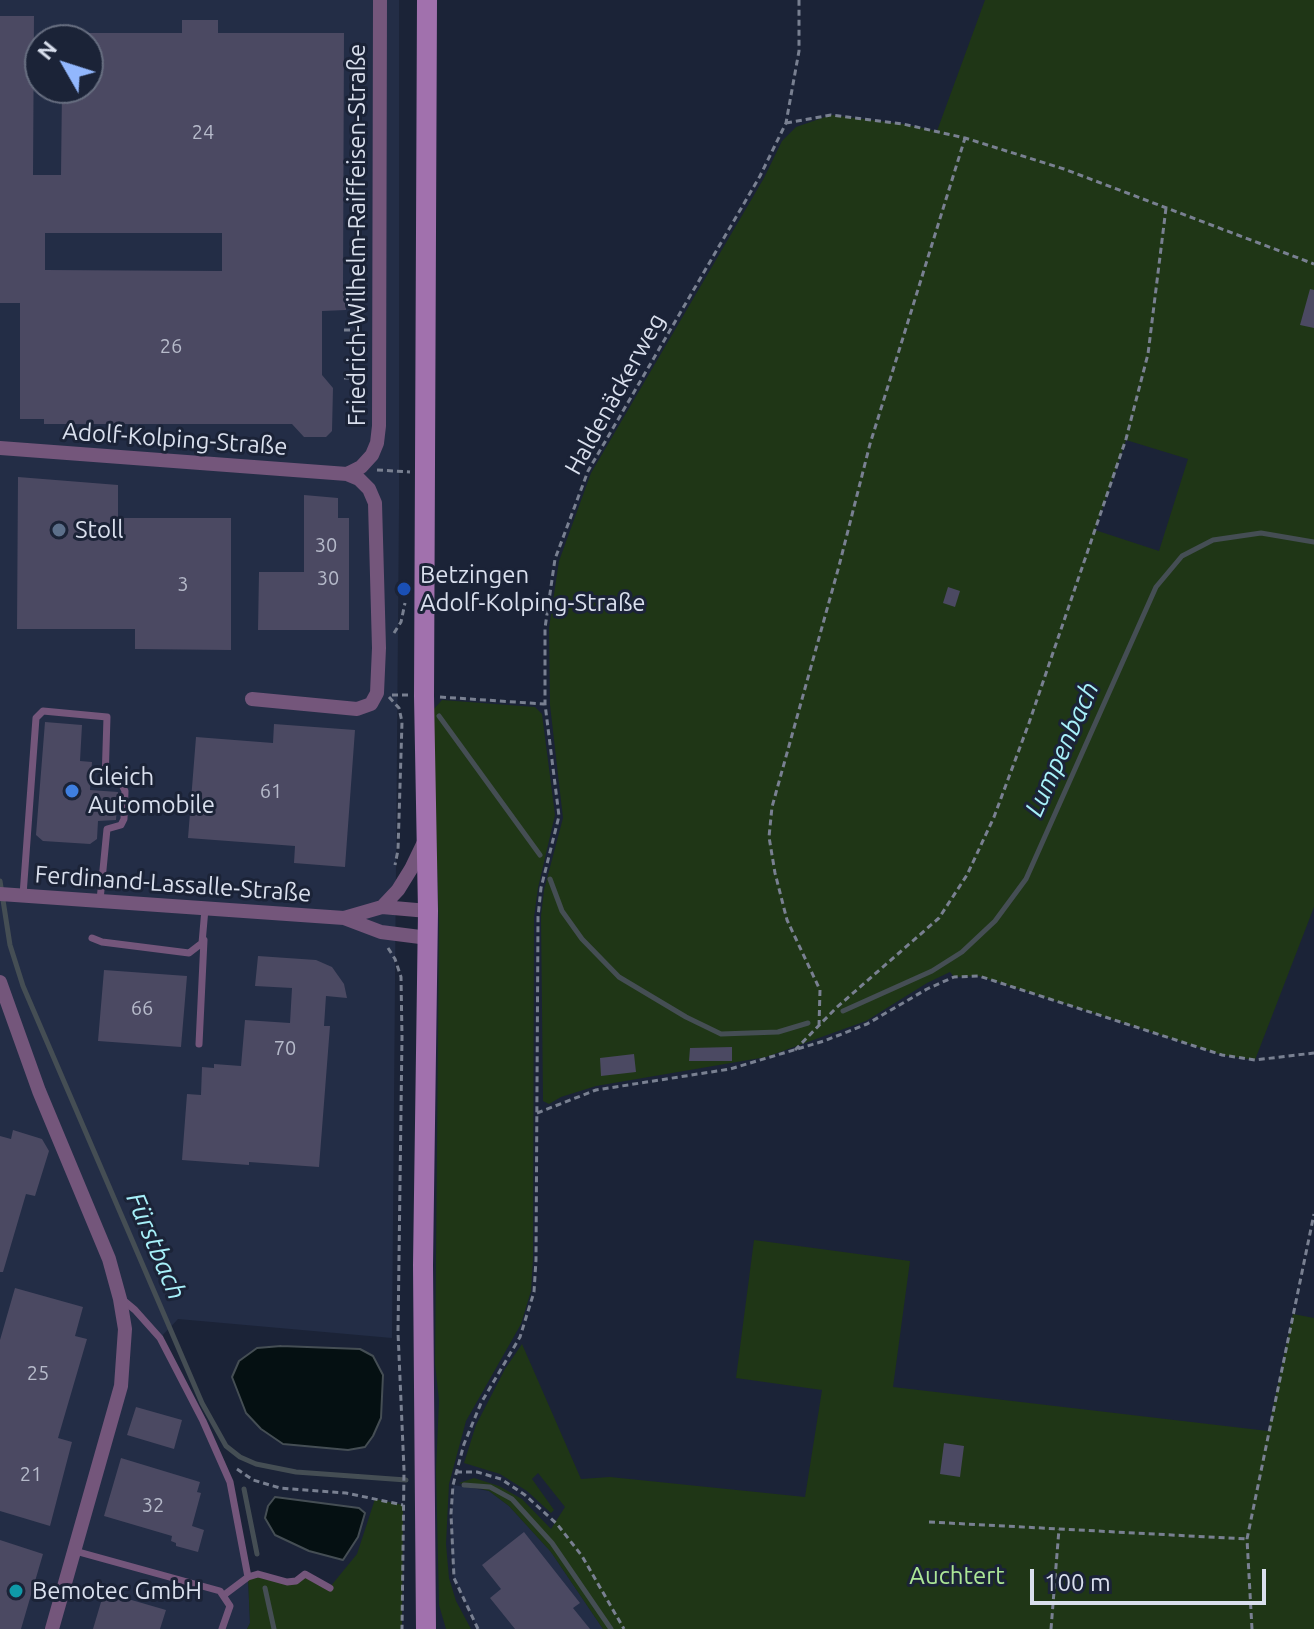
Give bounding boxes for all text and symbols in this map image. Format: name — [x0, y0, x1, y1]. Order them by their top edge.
north arrow — [24, 24, 104, 104]
text: N — [32, 36, 61, 64]
street label: Friedrich-Wilhelm-Raiffeisen-Straße — [343, 44, 371, 426]
house number: 24 — [192, 120, 214, 144]
street label: Haldenäckerweg — [559, 308, 671, 480]
house number: 26 — [160, 334, 182, 358]
street label: Adolf-Kolping-Straße — [61, 417, 289, 461]
place label: Stoll — [75, 516, 124, 544]
marker: Stoll — [50, 521, 68, 539]
house number: 30 — [315, 533, 337, 557]
place label: Betzingen Adolf-Kolping-Straße — [420, 561, 646, 617]
house number: 30 — [317, 566, 339, 590]
house number: 3 — [177, 572, 189, 596]
marker: Betzingen Adolf-Kolping-Straße — [395, 580, 413, 598]
water label: Lumpenbach — [1018, 677, 1106, 821]
place label: Gleich Automobile — [88, 763, 215, 819]
house number: 61 — [260, 779, 282, 803]
marker: Gleich Automobile — [63, 782, 81, 800]
street label: Ferdinand-Lassalle-Straße — [34, 860, 312, 908]
house number: 66 — [131, 996, 153, 1020]
house number: 70 — [274, 1036, 296, 1060]
water label: Fürstbach — [120, 1188, 192, 1304]
house number: 25 — [27, 1361, 49, 1385]
house number: 21 — [20, 1462, 42, 1486]
house number: 32 — [142, 1493, 164, 1517]
scale bar — [1034, 1553, 1270, 1603]
park label: Auchtert — [909, 1562, 1005, 1590]
text: 100 m — [1044, 1569, 1111, 1596]
place label: Bemotec GmbH — [32, 1577, 202, 1605]
marker: Bemotec GmbH — [7, 1582, 25, 1600]

